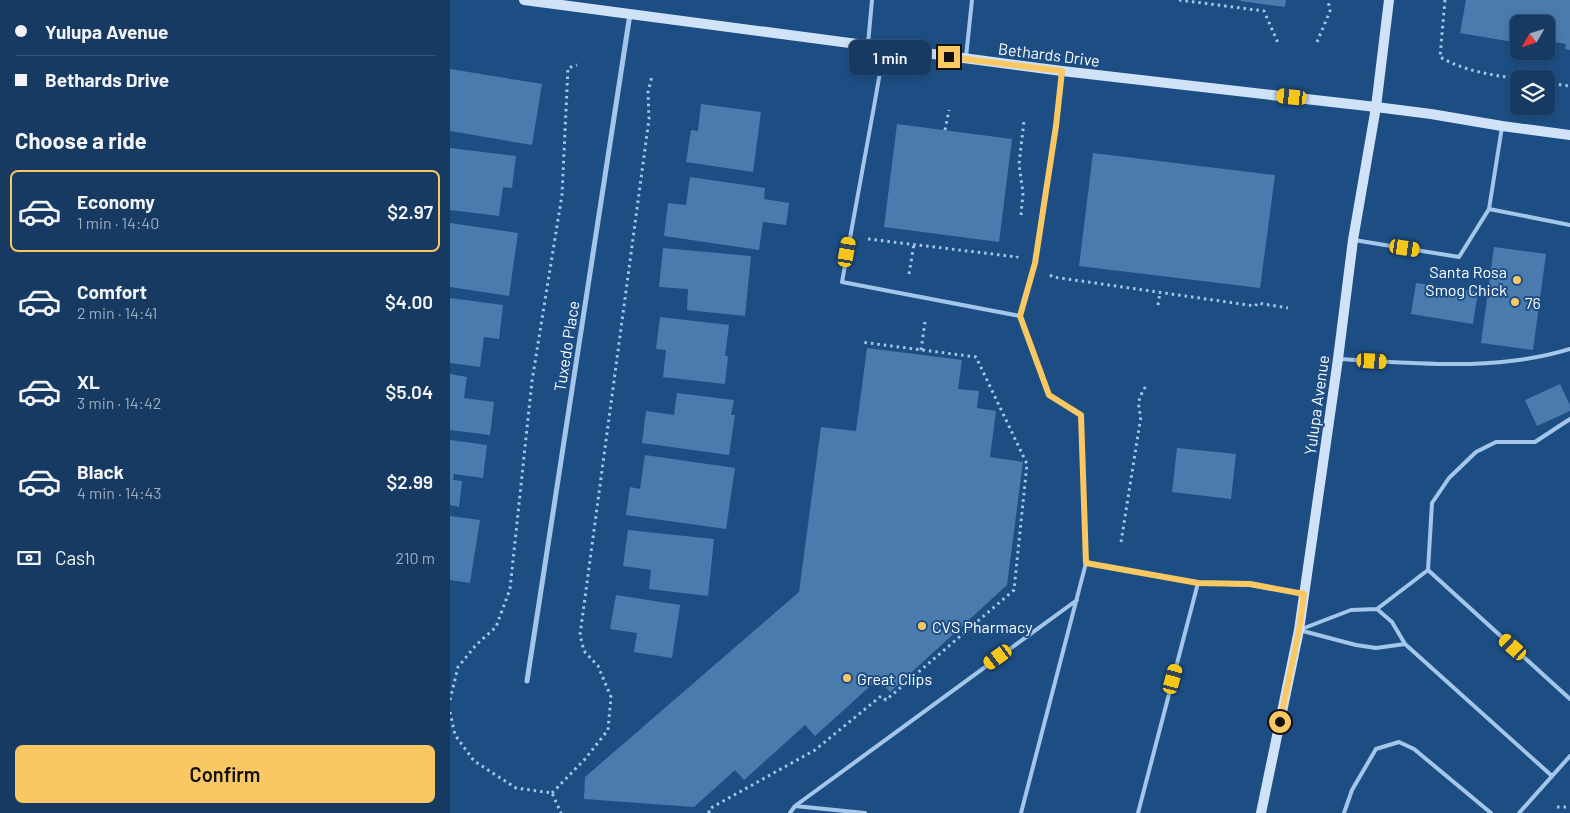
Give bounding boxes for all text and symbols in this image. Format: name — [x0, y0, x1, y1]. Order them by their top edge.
north arrow — [1510, 15, 1555, 60]
map controls — [1510, 15, 1555, 115]
text: Yulupa Avenue — [45, 20, 168, 43]
street label: Bethards Drive — [997, 38, 1101, 70]
callout: 1 min — [849, 40, 932, 74]
route end — [938, 46, 960, 68]
text: 1 min — [873, 48, 907, 67]
text: Bethards Drive — [45, 68, 169, 91]
button: layers — [1510, 70, 1555, 115]
car — [1276, 88, 1307, 106]
text: Choose a ride — [15, 127, 147, 153]
icon: car — [17, 189, 62, 234]
text: Economy — [77, 190, 155, 213]
text: $2.97 — [387, 200, 433, 223]
text: 1 min · 14:40 — [77, 213, 159, 232]
car — [837, 236, 856, 268]
car — [1389, 238, 1420, 258]
place label: Santa Rosa Smog Chick — [1425, 262, 1507, 299]
marker: Santa Rosa Smog Chick — [1511, 274, 1523, 286]
icon: car — [17, 279, 62, 324]
text: Comfort — [77, 280, 147, 303]
text: $4.00 — [385, 290, 433, 313]
place label: 76 — [1525, 293, 1541, 312]
marker: 76 — [1509, 296, 1521, 308]
street label: Tuxedo Place — [549, 299, 583, 393]
text: 2 min · 14:41 — [77, 303, 157, 322]
car — [1356, 353, 1387, 369]
street label: Yulupa Avenue — [1300, 354, 1332, 456]
icon: car — [17, 369, 62, 414]
text: XL — [77, 370, 100, 393]
text: $5.04 — [386, 380, 433, 403]
text: 3 min · 14:42 — [77, 393, 161, 412]
icon: car — [17, 459, 62, 504]
text: Black — [77, 460, 124, 483]
text: $2.99 — [387, 470, 433, 493]
text: 4 min · 14:43 — [77, 483, 162, 502]
icon: cash — [15, 544, 43, 572]
text: Cash — [55, 546, 96, 569]
text: 210 m — [396, 548, 435, 567]
place label: CVS Pharmacy — [932, 617, 1033, 636]
marker: CVS Pharmacy — [916, 620, 928, 632]
car — [1496, 631, 1529, 663]
car — [981, 642, 1014, 672]
car — [1161, 663, 1184, 695]
place label: Great Clips — [857, 669, 932, 688]
marker: Great Clips — [841, 672, 853, 684]
route start — [1269, 711, 1291, 733]
button: Confirm — [15, 745, 435, 803]

